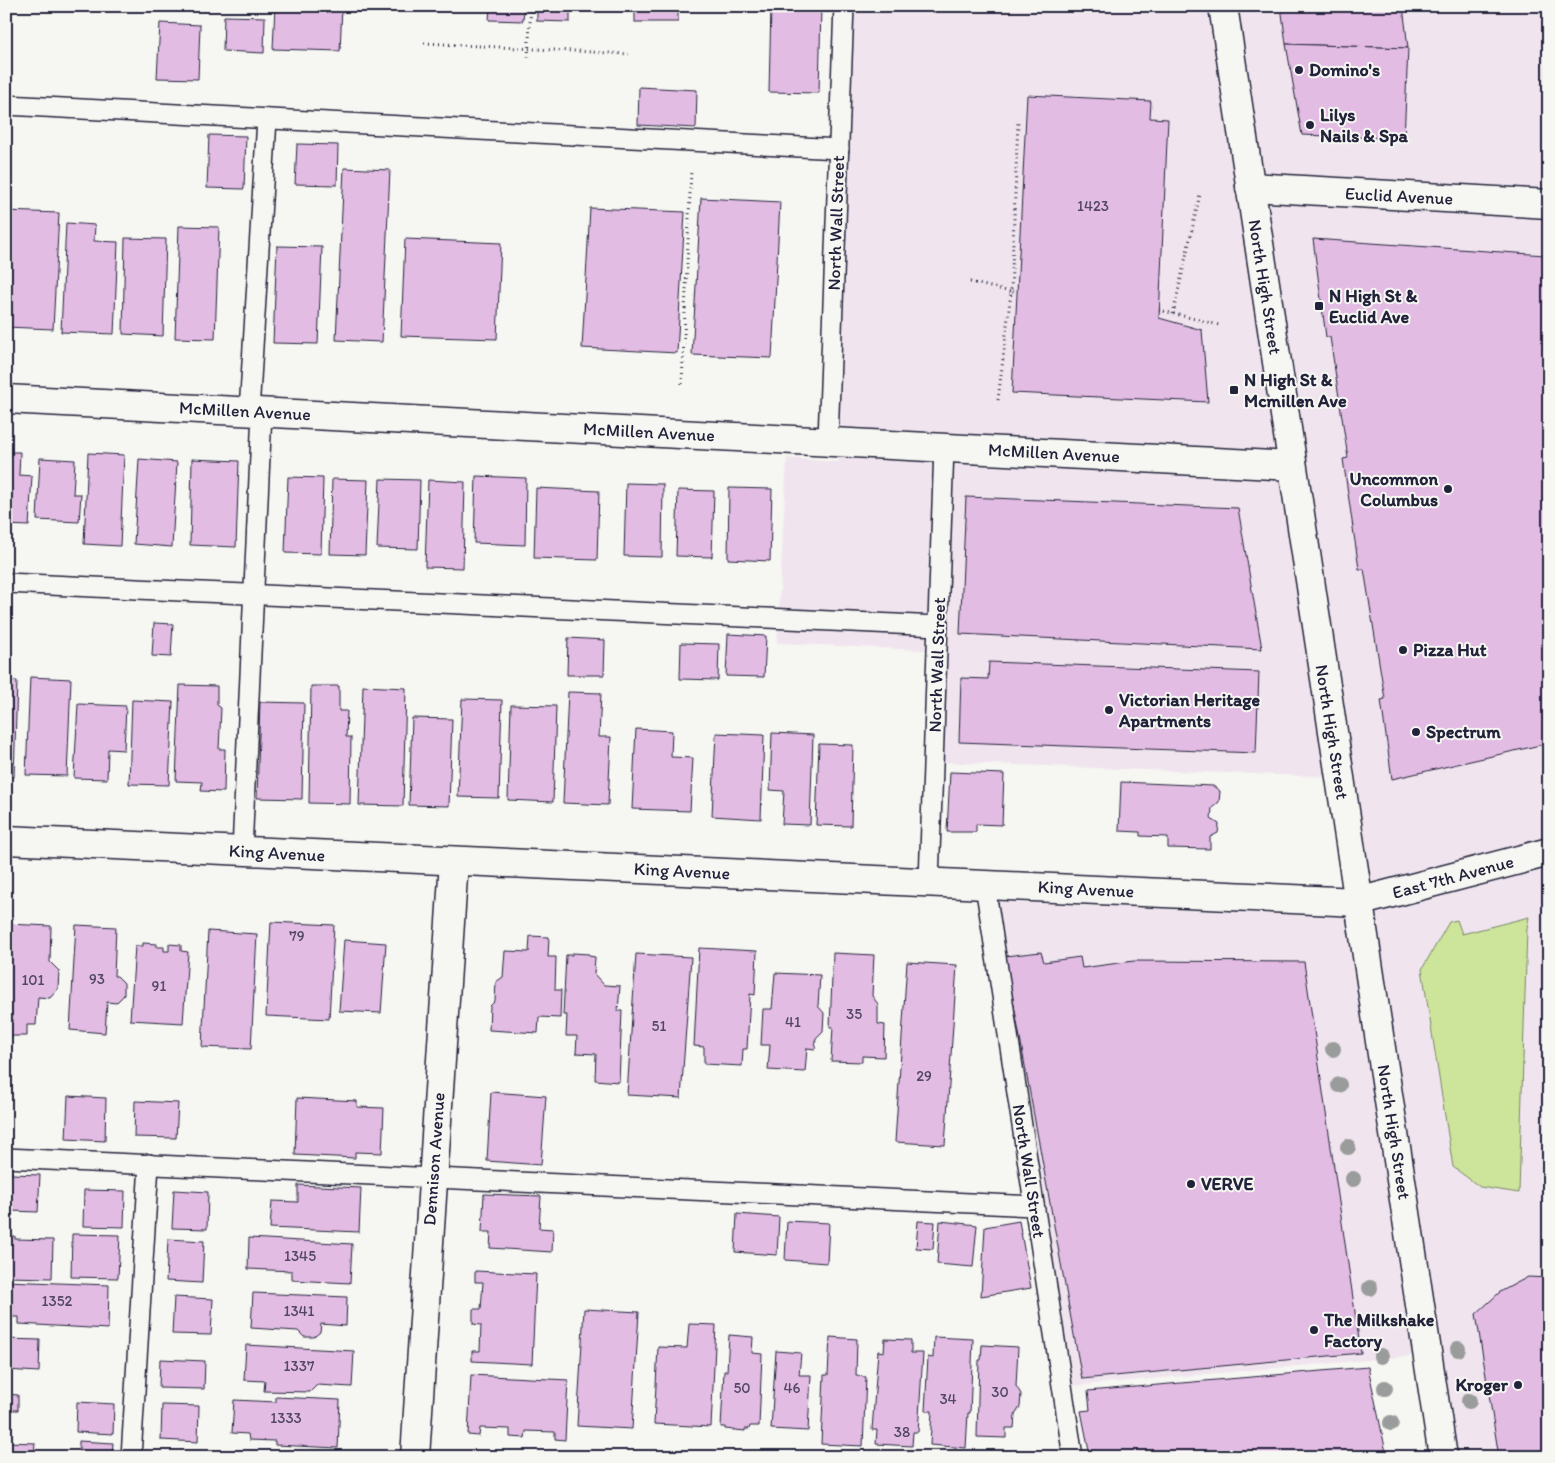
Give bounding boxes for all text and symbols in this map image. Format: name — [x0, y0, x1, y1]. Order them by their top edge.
place label: Domino's — [1309, 59, 1380, 81]
marker: Domino's — [1293, 64, 1305, 76]
place label: Lilys Nails & Spa — [1320, 104, 1409, 147]
marker: Lilys Nails & Spa — [1304, 119, 1316, 131]
street label: North Wall Street — [823, 155, 849, 291]
street label: Euclid Avenue — [1344, 182, 1454, 210]
house number: 1423 — [1077, 197, 1109, 215]
street label: North High Street — [1243, 218, 1287, 356]
place label: N High St & Euclid Ave — [1329, 285, 1418, 328]
marker: N High St & Euclid Ave — [1313, 300, 1325, 312]
place label: N High St & Mcmillen Ave — [1244, 369, 1347, 412]
marker: N High St & Mcmillen Ave — [1228, 384, 1240, 396]
street label: McMillen Avenue — [179, 397, 311, 425]
street label: McMillen Avenue — [583, 418, 715, 446]
street label: McMillen Avenue — [988, 439, 1120, 467]
place label: Uncommon Columbus — [1349, 468, 1438, 511]
marker: Uncommon Columbus — [1442, 483, 1454, 495]
street label: North Wall Street — [924, 597, 950, 733]
place label: Pizza Hut — [1413, 639, 1487, 661]
marker: Pizza Hut — [1397, 644, 1409, 656]
street label: North High Street — [1310, 663, 1354, 801]
place label: Victorian Heritage Apartments — [1118, 689, 1261, 732]
marker: Victorian Heritage Apartments — [1103, 704, 1115, 716]
place label: Spectrum — [1426, 721, 1501, 743]
marker: Spectrum — [1410, 726, 1422, 738]
street label: King Avenue — [228, 839, 326, 867]
street label: East 7th Avenue — [1390, 850, 1516, 904]
street label: King Avenue — [633, 857, 731, 885]
street label: King Avenue — [1037, 875, 1135, 903]
house number: 79 — [289, 927, 305, 945]
house number: 93 — [89, 970, 105, 988]
house number: 101 — [21, 971, 45, 989]
house number: 91 — [152, 977, 166, 995]
house number: 35 — [846, 1005, 862, 1023]
house number: 41 — [785, 1013, 801, 1031]
house number: 51 — [652, 1017, 666, 1035]
street label: North High Street — [1372, 1063, 1416, 1201]
house number: 29 — [916, 1067, 932, 1085]
street label: Dennison Avenue — [418, 1092, 450, 1226]
street label: North Wall Street — [1008, 1102, 1050, 1240]
place label: VERVE — [1201, 1173, 1253, 1195]
marker: VERVE — [1185, 1178, 1197, 1190]
house number: 1345 — [284, 1247, 316, 1265]
house number: 1352 — [42, 1292, 73, 1310]
house number: 1341 — [283, 1302, 315, 1320]
place label: The Milkshake Factory — [1323, 1309, 1435, 1352]
marker: The Milkshake Factory — [1308, 1324, 1320, 1336]
house number: 1337 — [284, 1357, 315, 1375]
place label: Kroger — [1455, 1374, 1509, 1396]
house number: 50 — [733, 1379, 751, 1397]
house number: 46 — [784, 1379, 801, 1397]
marker: Kroger — [1512, 1379, 1524, 1391]
house number: 30 — [991, 1383, 1009, 1401]
house number: 34 — [939, 1390, 957, 1408]
house number: 1333 — [270, 1409, 302, 1427]
house number: 38 — [894, 1423, 910, 1441]

